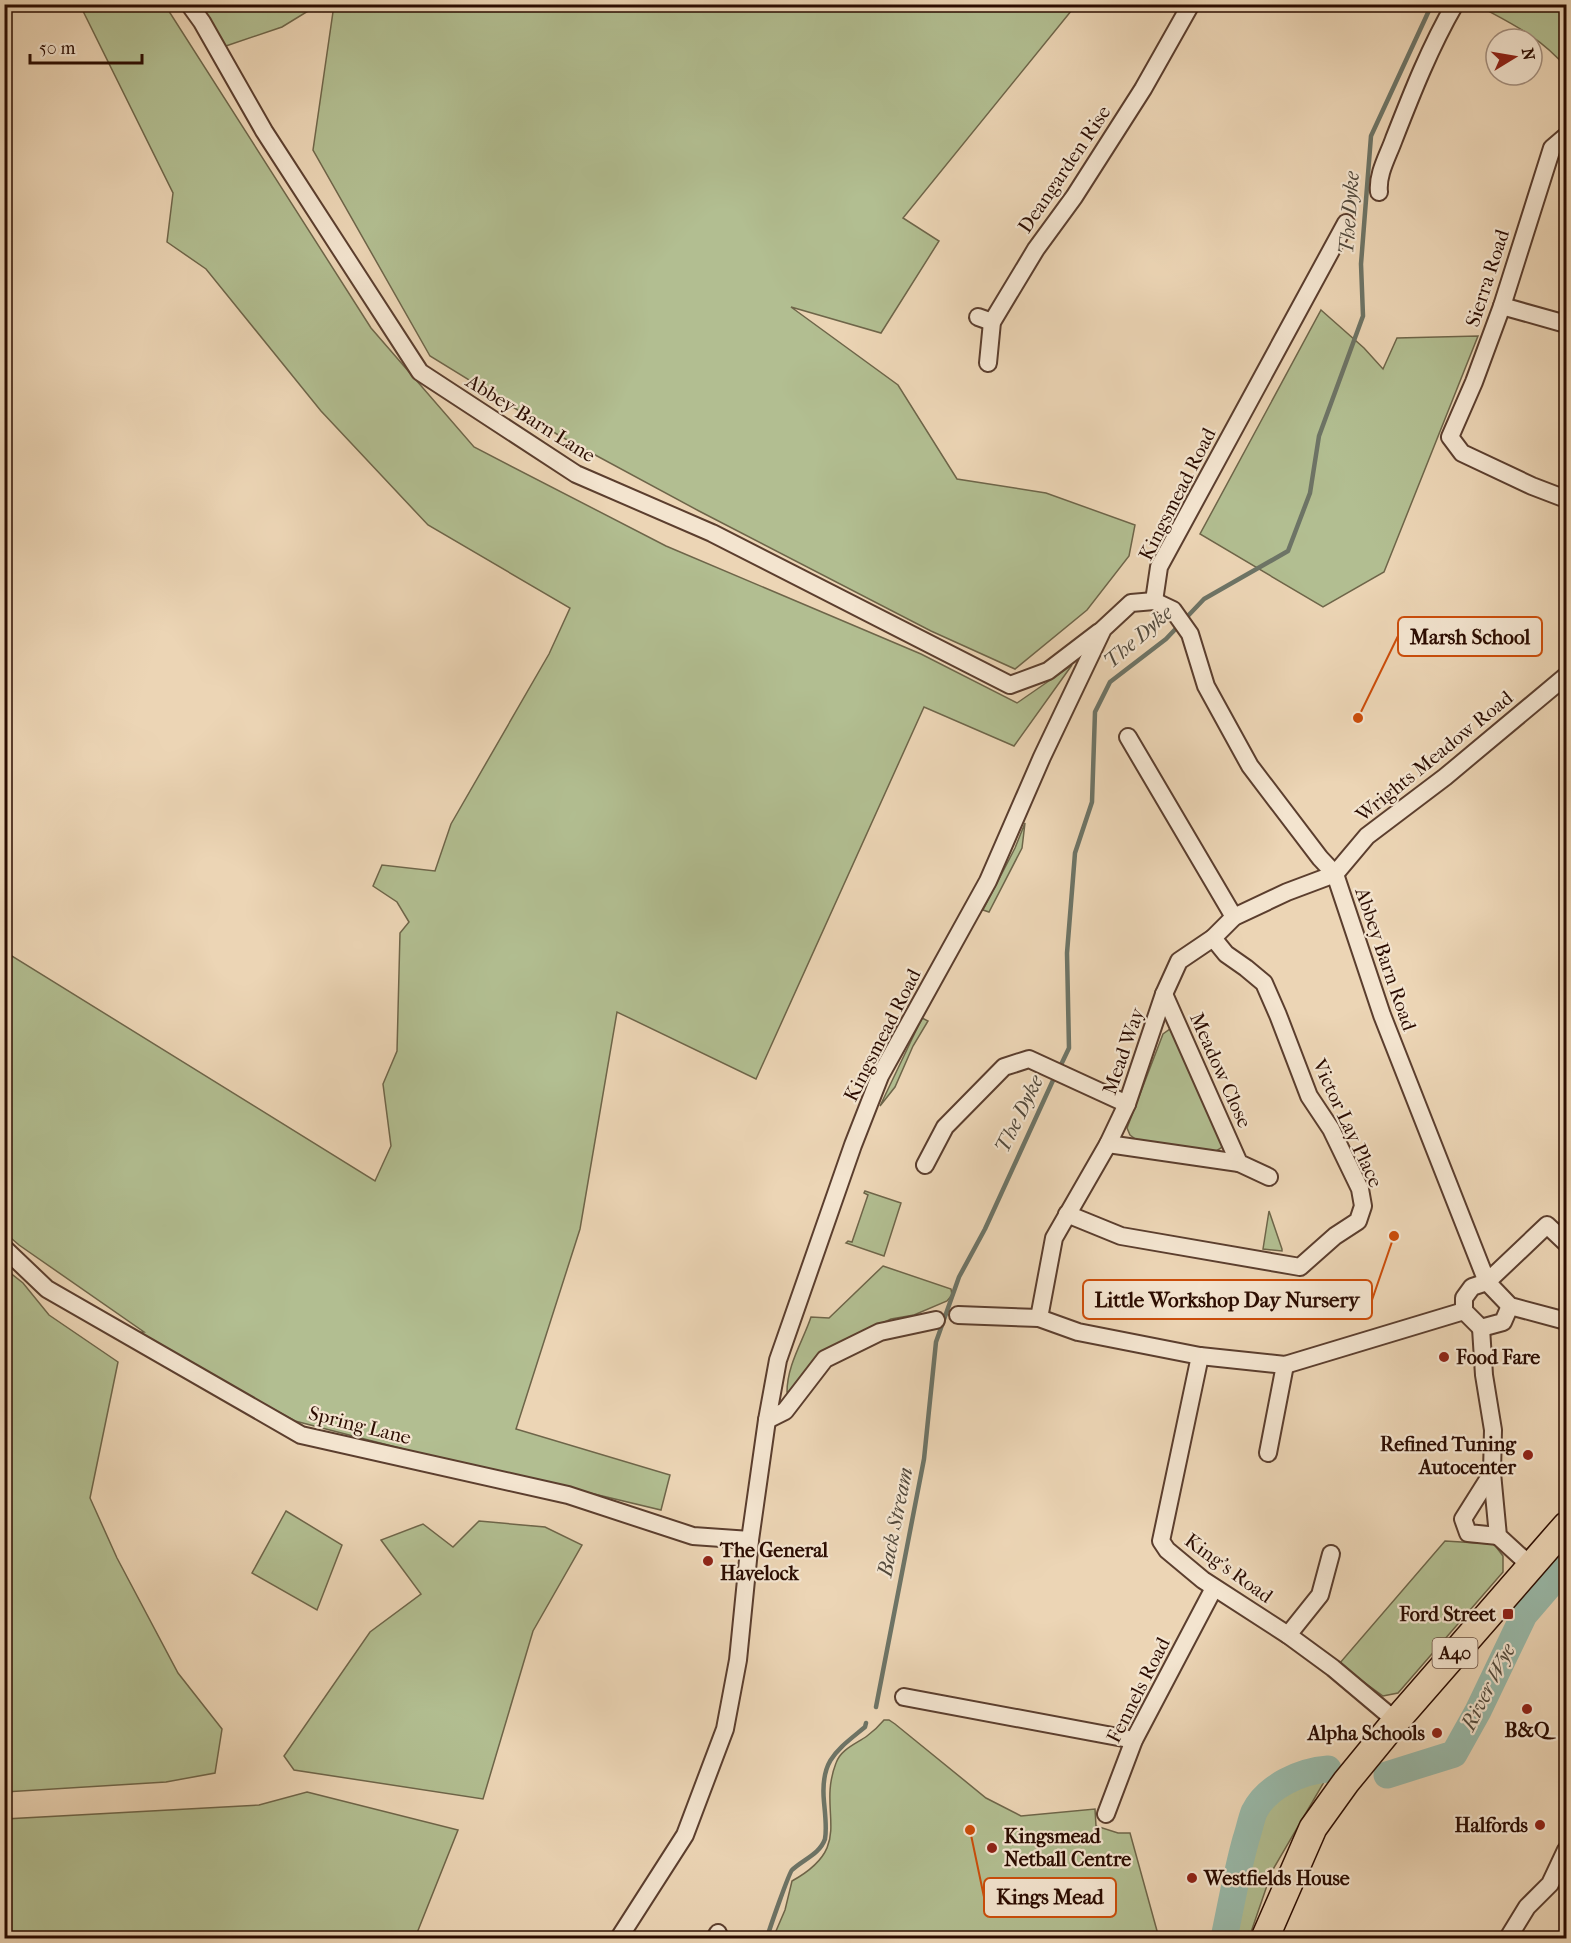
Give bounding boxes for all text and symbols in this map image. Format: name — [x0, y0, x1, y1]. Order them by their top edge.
scale bar — [30, 27, 142, 65]
north arrow — [1484, 27, 1544, 87]
text: 50 m — [39, 38, 76, 59]
text: N — [1518, 46, 1539, 63]
street label: Deangarden Rise — [1013, 101, 1116, 237]
water label: The Dyke — [1334, 170, 1364, 255]
street label: Sierra Road — [1461, 226, 1514, 330]
street label: Abbey Barn Lane — [461, 369, 600, 467]
street label: Kingsmead Road — [1134, 423, 1221, 564]
water label: The Dyke — [1099, 600, 1178, 673]
callout: Marsh School — [1398, 617, 1542, 656]
text: Marsh School — [1409, 625, 1530, 649]
street label: Wrights Meadow Road — [1351, 685, 1518, 827]
street label: Abbey Barn Road — [1350, 884, 1421, 1035]
street label: Kingsmead Road — [839, 964, 926, 1105]
street label: Mead Way — [1098, 1003, 1149, 1098]
street label: Meadow Close — [1185, 1009, 1256, 1131]
street label: Victor Lay Place — [1307, 1054, 1387, 1191]
water label: The Dyke — [990, 1071, 1048, 1157]
callout: Little Workshop Day Nursery — [1083, 1280, 1372, 1319]
text: Little Workshop Day Nursery — [1094, 1288, 1361, 1312]
place label: Food Fare — [1455, 1346, 1540, 1369]
marker: Food Fare — [1437, 1350, 1451, 1364]
street label: Spring Lane — [306, 1402, 414, 1449]
place label: Refined Tuning Autocenter — [1380, 1433, 1517, 1479]
marker: Refined Tuning Autocenter — [1521, 1448, 1535, 1462]
water label: Back Stream — [872, 1465, 917, 1580]
street label: King's Road — [1180, 1529, 1278, 1609]
place label: The General Havelock — [719, 1539, 828, 1585]
marker: The General Havelock — [701, 1554, 715, 1568]
place label: Ford Street — [1398, 1603, 1497, 1626]
marker: Ford Street — [1501, 1607, 1515, 1621]
street label: Fennels Road — [1102, 1633, 1175, 1747]
road number: A40 — [1432, 1638, 1478, 1668]
water label: River Wye — [1455, 1639, 1520, 1736]
marker: B&Q — [1520, 1702, 1534, 1716]
place label: B&Q — [1505, 1719, 1556, 1742]
place label: Alpha Schools — [1306, 1722, 1426, 1745]
marker: Alpha Schools — [1430, 1726, 1444, 1740]
place label: Halfords — [1455, 1814, 1529, 1837]
marker: Halfords — [1533, 1818, 1547, 1832]
place label: Kingsmead Netball Centre — [1004, 1825, 1131, 1871]
marker: Kingsmead Netball Centre — [985, 1841, 999, 1855]
place label: Westfields House — [1203, 1867, 1350, 1890]
marker: Westfields House — [1185, 1871, 1199, 1885]
callout: Kings Mead — [984, 1878, 1116, 1917]
text: Kings Mead — [996, 1885, 1104, 1909]

